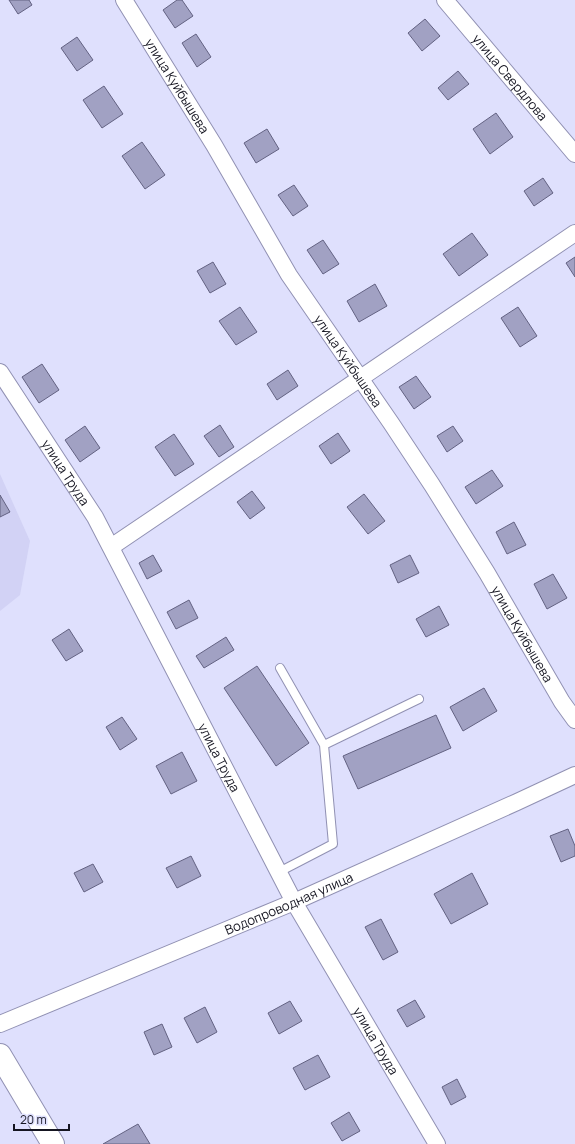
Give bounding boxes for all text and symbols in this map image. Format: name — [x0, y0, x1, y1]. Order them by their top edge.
street label: улица Свердлова — [468, 30, 552, 124]
street label: улица Куйбышева — [141, 35, 214, 137]
street label: улица Куйбышева — [310, 311, 386, 411]
street label: улица Труда — [38, 436, 94, 509]
street label: улица Куйбышева — [487, 582, 558, 685]
street label: улица Труда — [194, 720, 245, 795]
street label: Водопроводная улица — [222, 868, 356, 939]
street label: улица Труда — [349, 1004, 403, 1078]
scale bar — [14, 1106, 69, 1132]
text: 20 m — [20, 1111, 47, 1128]

